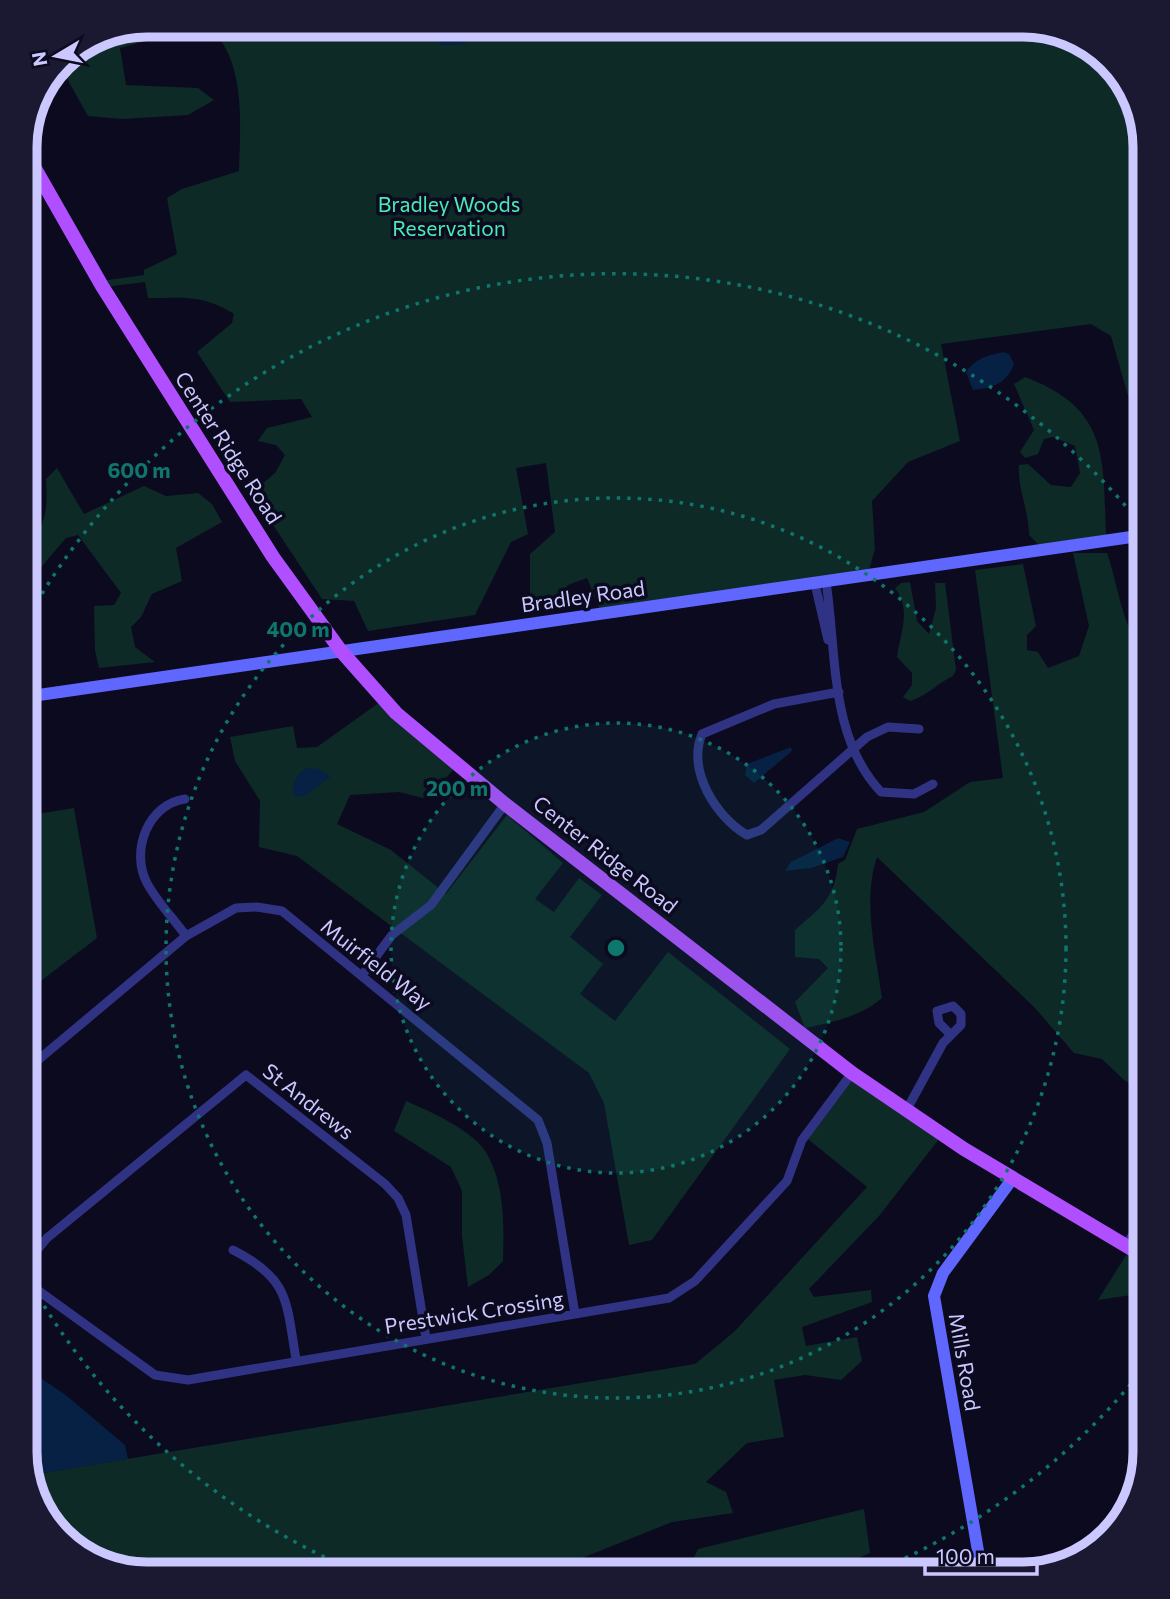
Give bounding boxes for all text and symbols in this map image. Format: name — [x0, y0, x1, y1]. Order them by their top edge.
north arrow — [21, 21, 91, 91]
text: N — [26, 50, 51, 68]
park label: Bradley Woods Reservation — [378, 191, 520, 240]
street label: Center Ridge Road — [171, 366, 288, 528]
text: 600 m — [107, 457, 171, 482]
street label: Bradley Road — [519, 574, 646, 617]
text: 400 m — [266, 616, 330, 641]
text: 200 m — [426, 775, 488, 800]
street label: Center Ridge Road — [529, 790, 683, 918]
street label: Muirfield Way — [317, 913, 437, 1015]
centre of rings — [604, 936, 628, 960]
street label: St Andrews — [258, 1058, 359, 1144]
street label: Prestwick Crossing — [382, 1285, 565, 1338]
street label: Mills Road — [945, 1311, 986, 1413]
scale bar — [925, 1532, 1037, 1576]
text: 100 m — [936, 1543, 995, 1568]

